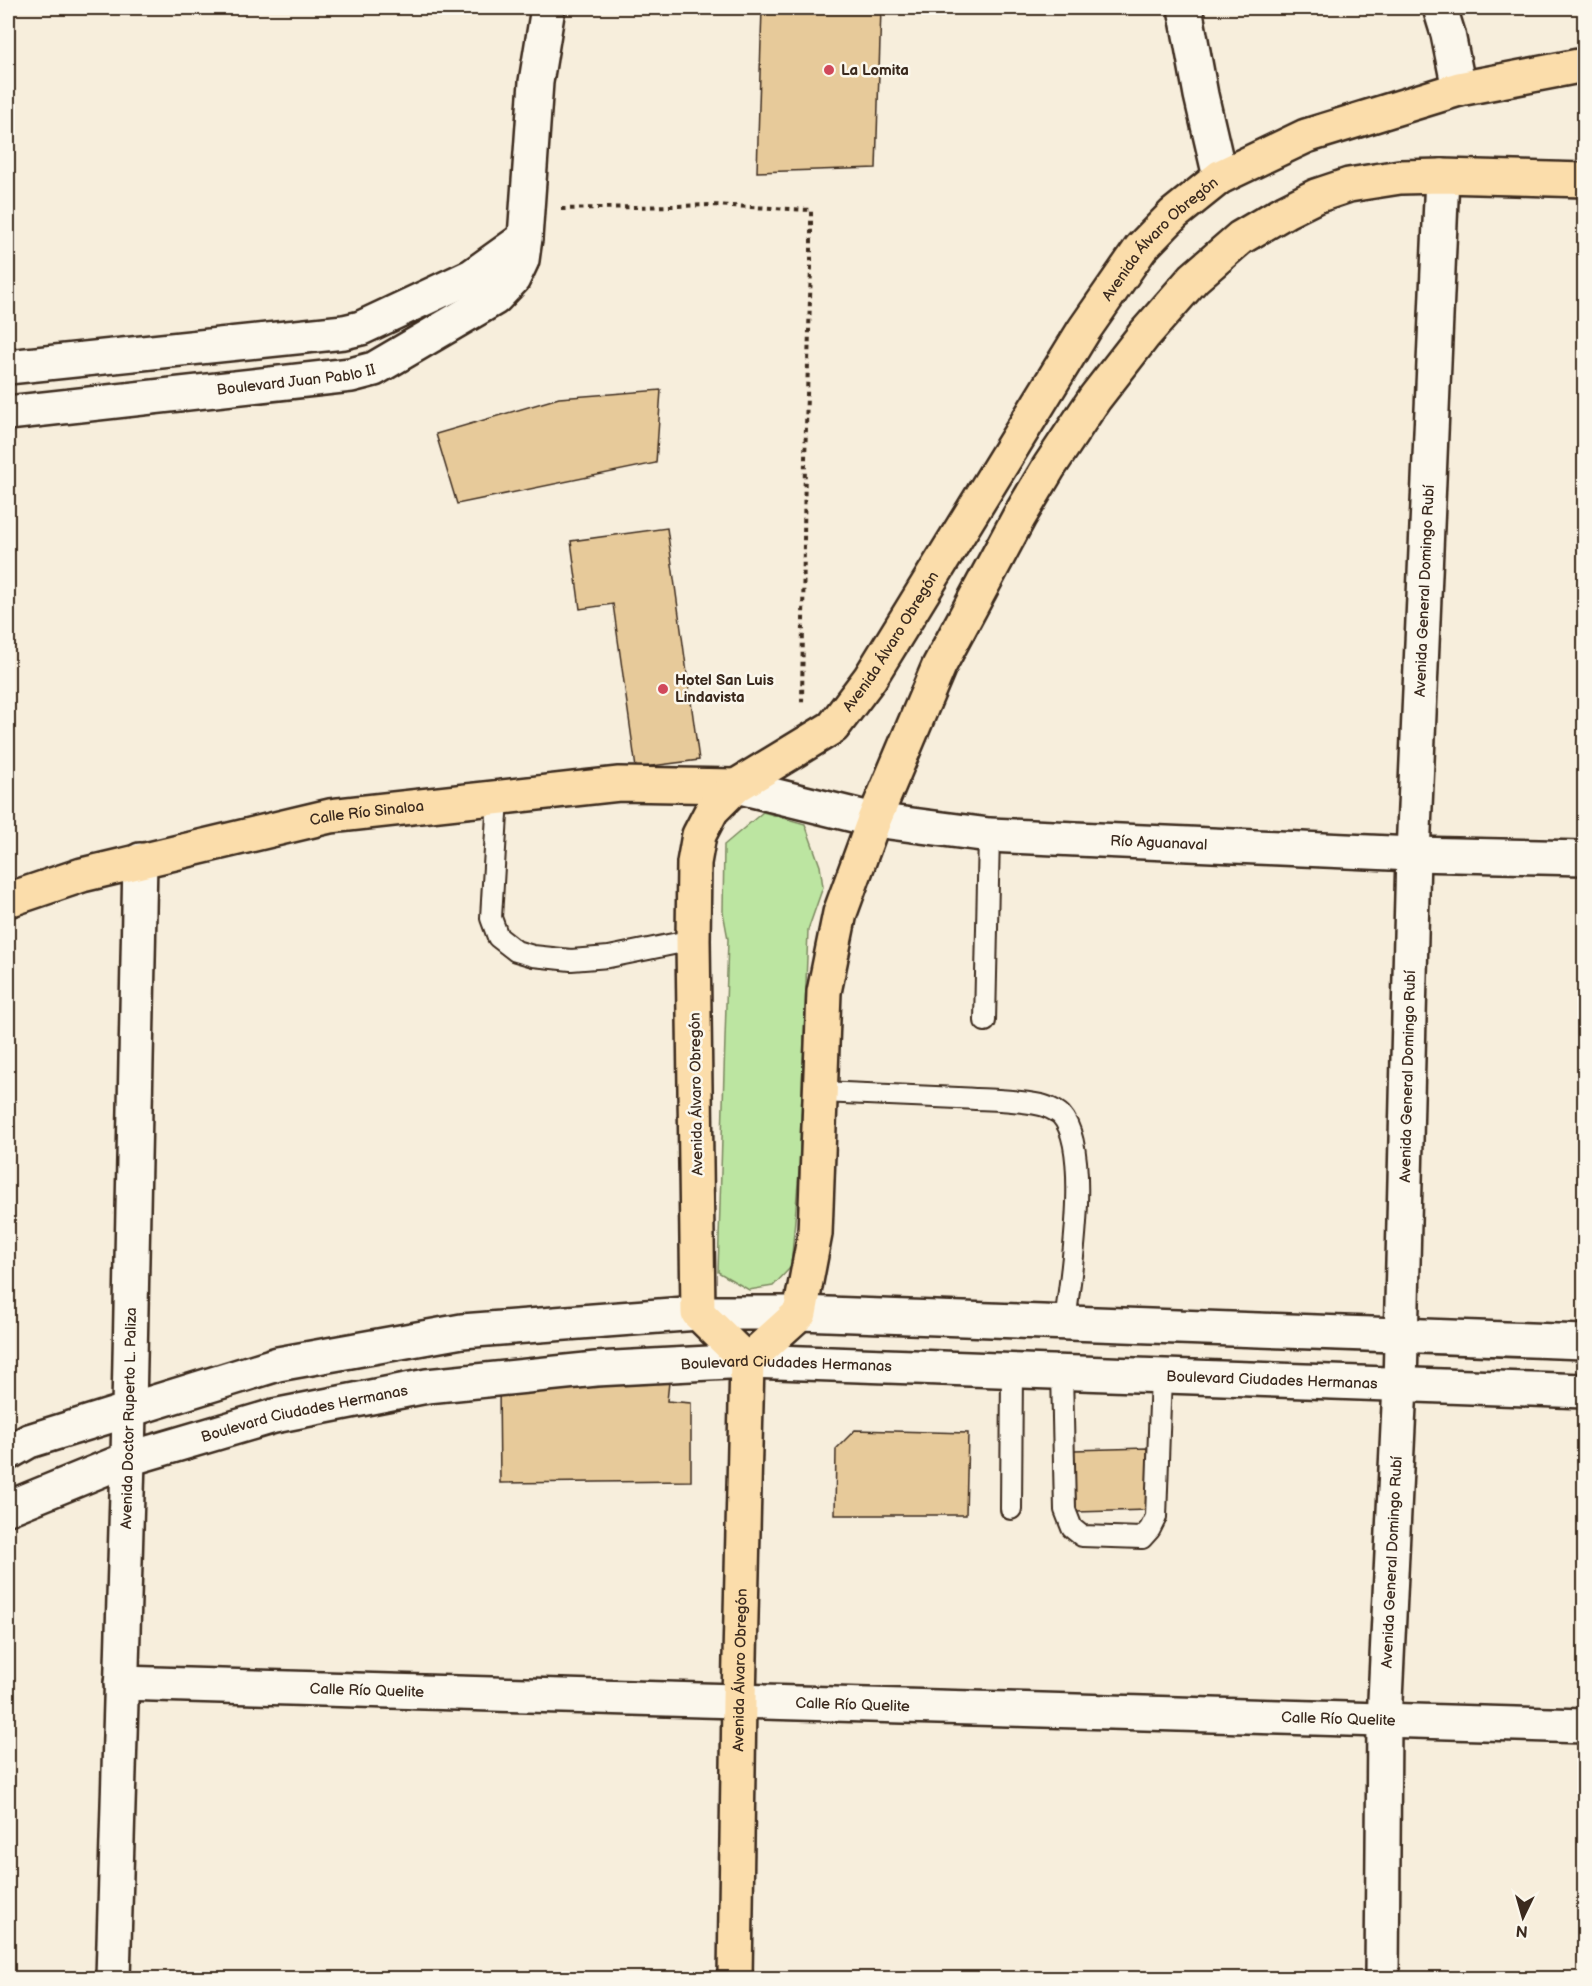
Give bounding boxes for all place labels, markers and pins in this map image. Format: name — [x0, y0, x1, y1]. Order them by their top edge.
place label: La Lomita — [841, 61, 909, 80]
marker: La Lomita — [822, 63, 836, 77]
place label: Hotel San Luis Lindavista — [675, 671, 774, 707]
marker: Hotel San Luis Lindavista — [656, 682, 670, 696]

